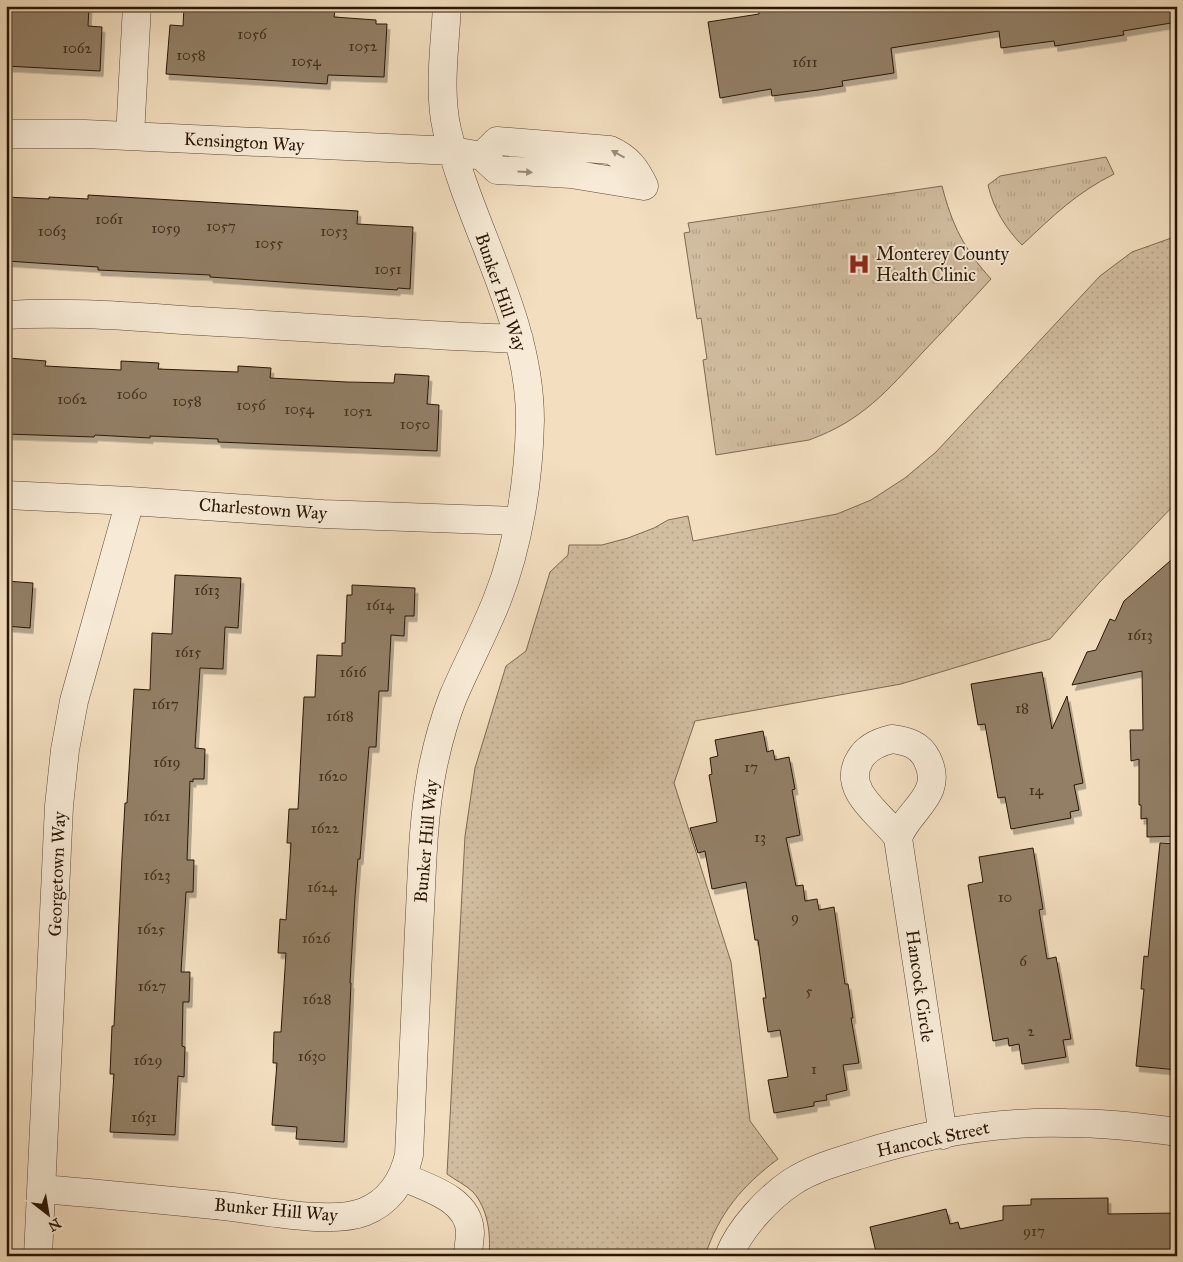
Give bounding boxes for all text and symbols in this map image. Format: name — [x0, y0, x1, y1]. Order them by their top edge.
house number: 1056 — [237, 25, 268, 43]
house number: 1052 — [349, 37, 378, 55]
house number: 1062 — [62, 39, 92, 57]
house number: 1058 — [176, 46, 206, 64]
house number: 1054 — [291, 52, 321, 70]
house number: 1611 — [792, 53, 818, 71]
street label: Kensington Way — [183, 128, 305, 157]
one-way arrow — [610, 150, 625, 158]
one-way arrow — [518, 168, 534, 176]
house number: 1061 — [95, 210, 123, 228]
house number: 1057 — [206, 217, 236, 235]
house number: 1059 — [151, 219, 181, 237]
house number: 1063 — [38, 222, 66, 240]
house number: 1053 — [320, 222, 348, 240]
street label: Bunker Hill Way — [470, 230, 532, 355]
house number: 1055 — [255, 234, 283, 252]
place label: Monterey County Health Clinic — [876, 243, 1010, 286]
hospital icon: Monterey County Health Clinic — [846, 251, 872, 277]
house number: 1051 — [374, 260, 402, 278]
house number: 1060 — [116, 385, 148, 403]
house number: 1062 — [57, 390, 87, 408]
house number: 1058 — [172, 392, 202, 410]
house number: 1056 — [236, 396, 267, 414]
house number: 1054 — [284, 400, 314, 418]
house number: 1052 — [344, 402, 373, 420]
house number: 1050 — [400, 415, 430, 433]
street label: Charlestown Way — [198, 494, 328, 524]
house number: 1613 — [194, 581, 220, 599]
house number: 1614 — [366, 596, 395, 614]
house number: 1613 — [1127, 626, 1153, 644]
house number: 1615 — [175, 643, 201, 661]
house number: 1616 — [339, 663, 368, 681]
house number: 1617 — [151, 695, 179, 713]
house number: 18 — [1015, 699, 1029, 717]
house number: 1618 — [326, 707, 354, 725]
house number: 1619 — [153, 753, 181, 771]
house number: 17 — [744, 758, 758, 776]
house number: 1620 — [318, 767, 348, 785]
street label: Bunker Hill Way — [410, 778, 442, 904]
house number: 14 — [1029, 781, 1044, 799]
house number: 1621 — [144, 807, 171, 825]
street label: Georgetown Way — [44, 810, 71, 937]
house number: 1622 — [311, 819, 340, 837]
house number: 13 — [754, 828, 766, 846]
house number: 1623 — [144, 866, 170, 884]
house number: 1624 — [307, 878, 337, 896]
house number: 10 — [998, 888, 1012, 906]
house number: 9 — [791, 908, 799, 926]
house number: 1625 — [137, 920, 165, 938]
street label: Hancock Circle — [901, 928, 939, 1044]
house number: 1626 — [302, 929, 332, 947]
house number: 6 — [1019, 952, 1028, 970]
house number: 1627 — [138, 977, 166, 995]
house number: 5 — [806, 982, 813, 1000]
house number: 1628 — [303, 990, 331, 1008]
house number: 2 — [1027, 1022, 1035, 1040]
house number: 1630 — [298, 1047, 326, 1065]
house number: 1629 — [133, 1051, 163, 1069]
house number: 1 — [811, 1060, 817, 1078]
house number: 1631 — [131, 1108, 157, 1126]
street label: Hancock Street — [875, 1116, 992, 1162]
north arrow — [22, 1190, 72, 1240]
street label: Bunker Hill Way — [213, 1194, 339, 1226]
text: N — [45, 1214, 64, 1235]
house number: 917 — [1023, 1222, 1045, 1240]

